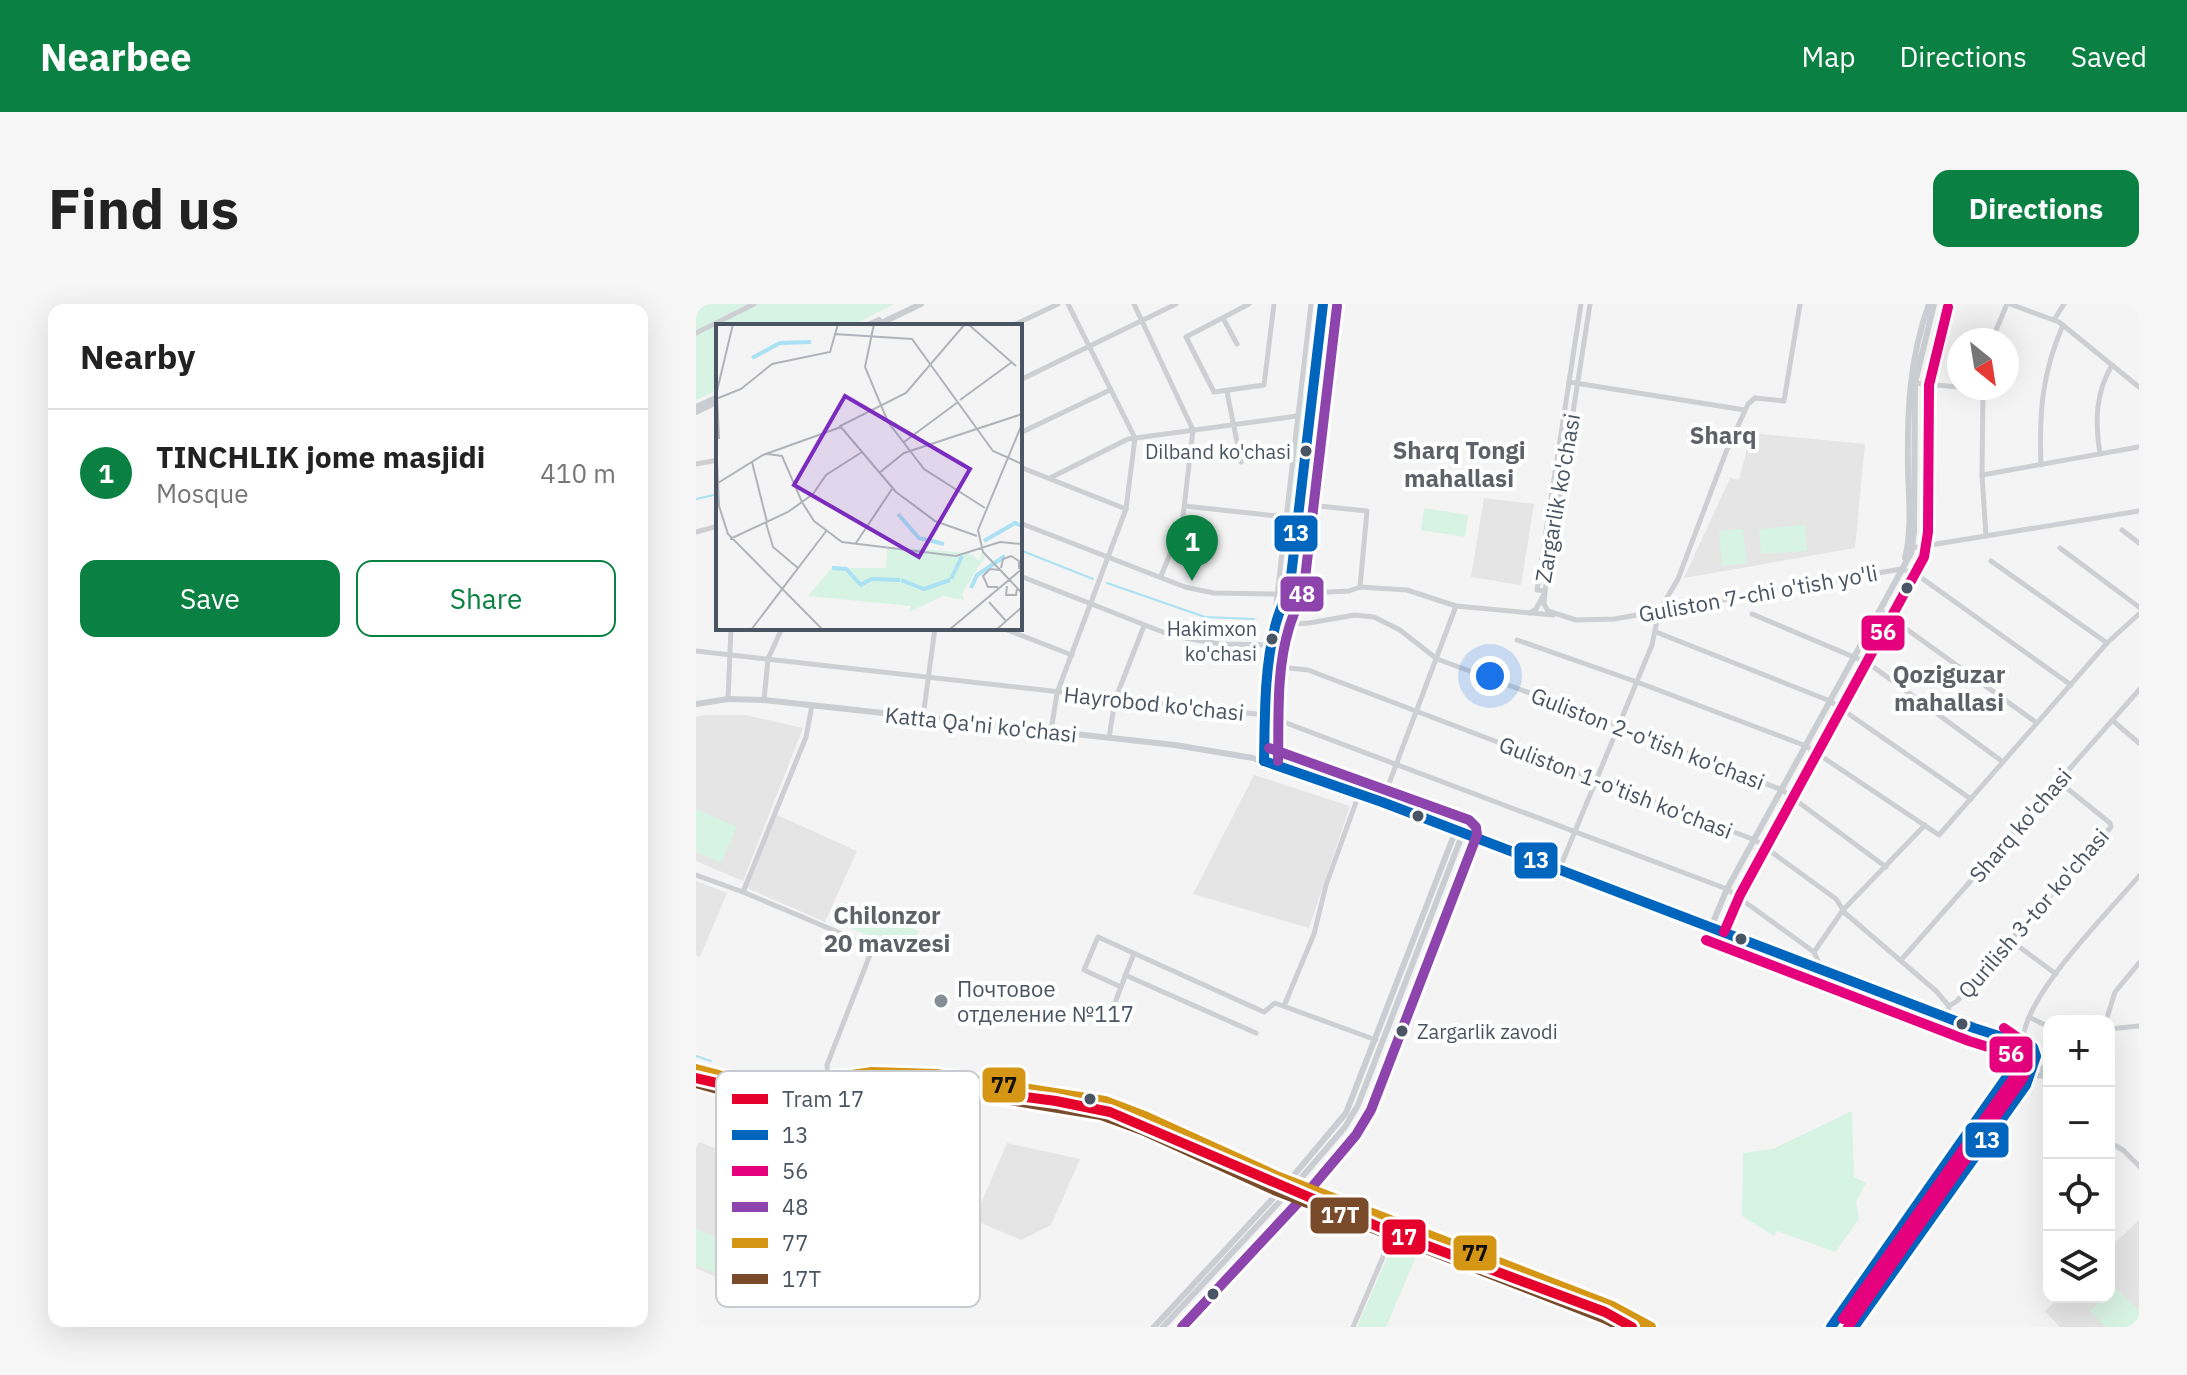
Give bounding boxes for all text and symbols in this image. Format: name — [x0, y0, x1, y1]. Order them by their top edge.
text: Nearbee — [40, 32, 192, 81]
text: Map — [1801, 38, 1855, 75]
text: Directions — [1899, 38, 2027, 75]
text: Saved — [2071, 38, 2147, 75]
button: Directions — [1933, 170, 2139, 247]
text: Find us — [48, 172, 239, 244]
inset map — [716, 324, 1022, 630]
north arrow — [1947, 328, 2019, 400]
text: Nearby — [80, 334, 195, 378]
street label: Zargarlik ko'chasi — [1528, 411, 1586, 585]
district label: Sharq — [1689, 419, 1757, 451]
district label: Sharq Tongi mahallasi — [1392, 434, 1526, 494]
text: TINCHLIK jome masjidi — [156, 437, 485, 476]
place label: Dilband ko'chasi — [1145, 438, 1291, 465]
marker: Dilband ko'chasi — [1298, 443, 1314, 459]
text: 1 — [98, 456, 114, 490]
text: 410 m — [540, 456, 616, 490]
text: Mosque — [156, 476, 248, 510]
line badge: 13 — [1273, 514, 1319, 553]
pin: 1 — [1166, 515, 1218, 581]
text: 13 — [1283, 518, 1309, 547]
street label: Guliston 7-chi o'tish yo'li — [1636, 558, 1880, 628]
button: Save — [80, 560, 340, 637]
button: Share — [356, 560, 616, 637]
line badge: 48 — [1279, 575, 1325, 613]
text: 48 — [1289, 579, 1315, 608]
unlabelled marker — [1899, 580, 1915, 596]
line badge: 56 — [1860, 614, 1906, 652]
place label: Hakimxon ko'chasi — [1167, 615, 1257, 667]
text: 56 — [1870, 617, 1896, 646]
marker: Hakimxon ko'chasi — [1264, 631, 1280, 647]
your location — [1470, 656, 1510, 696]
district label: Qoziguzar mahallasi — [1892, 658, 2006, 718]
street label: Hayrobod ko'chasi — [1062, 679, 1246, 727]
street label: Guliston 2-o'tish ko'chasi — [1527, 680, 1769, 796]
street label: Katta Qa'ni ko'chasi — [884, 700, 1078, 748]
street label: Guliston 1-o'tish ko'chasi — [1495, 729, 1737, 845]
street label: Sharq ko'chasi — [1962, 762, 2078, 888]
unlabelled marker — [1410, 808, 1426, 824]
street label: Qurilish 3-tor ko'chasi — [1951, 822, 2115, 1004]
line badge: 13 — [1513, 841, 1559, 880]
text: 13 — [1523, 845, 1549, 874]
district label: Chilonzor 20 mavzesi — [824, 899, 950, 959]
unlabelled marker — [1733, 931, 1749, 947]
place label: Почтовое отделение №117 — [957, 974, 1134, 1028]
marker: Почтовое отделение №117 — [932, 992, 950, 1010]
map controls — [2043, 1015, 2115, 1303]
button: + — [2043, 1015, 2115, 1087]
unlabelled marker — [1954, 1016, 1970, 1032]
place label: Zargarlik zavodi — [1417, 1018, 1558, 1045]
marker: Zargarlik zavodi — [1394, 1023, 1410, 1039]
line badge: 56 — [1988, 1035, 2034, 1074]
text: 56 — [1998, 1039, 2024, 1068]
line badge: 77 — [981, 1066, 1027, 1104]
text: 77 — [991, 1070, 1017, 1099]
legend — [716, 1071, 980, 1307]
text: Tram 17 — [782, 1084, 864, 1113]
button: − — [2043, 1087, 2115, 1159]
unlabelled marker — [1082, 1091, 1098, 1107]
text: 13 — [782, 1120, 808, 1149]
line badge: 13 — [1964, 1121, 2010, 1159]
text: 13 — [1974, 1125, 2000, 1154]
text: 56 — [782, 1156, 808, 1185]
button: locate — [2043, 1159, 2115, 1231]
text: 48 — [782, 1192, 808, 1221]
line badge: 17T — [1309, 1196, 1370, 1235]
text: 17T — [1320, 1200, 1360, 1229]
line badge: 17 — [1381, 1218, 1427, 1256]
text: 17 — [1391, 1222, 1417, 1251]
text: 77 — [782, 1228, 808, 1257]
button: layers — [2043, 1231, 2115, 1303]
line badge: 77 — [1452, 1234, 1498, 1272]
text: 77 — [1462, 1238, 1488, 1267]
text: 17T — [782, 1264, 821, 1293]
unlabelled marker — [1205, 1286, 1221, 1302]

